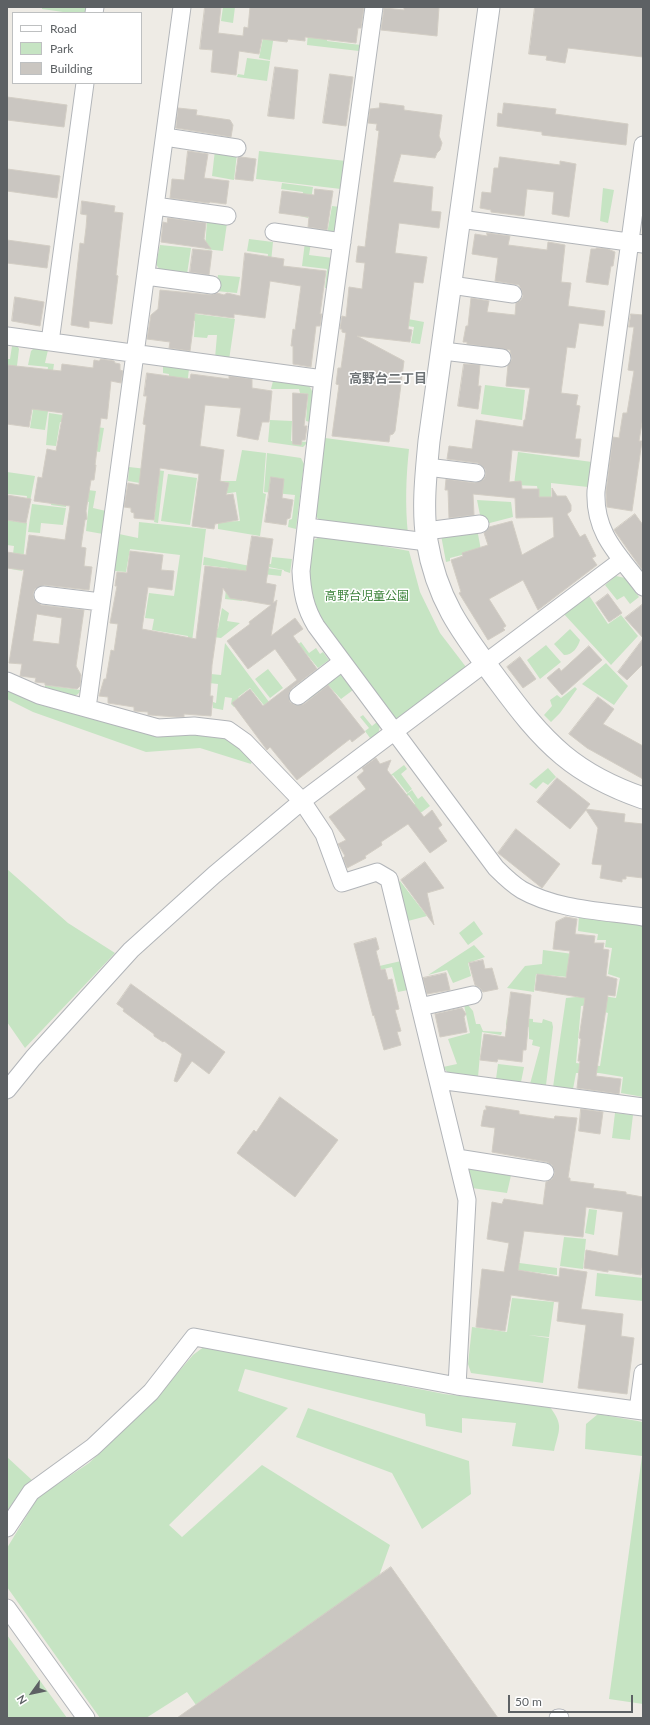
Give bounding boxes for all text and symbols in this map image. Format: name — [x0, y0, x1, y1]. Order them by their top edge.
legend — [12, 12, 142, 84]
text: Road — [50, 21, 77, 36]
text: Park — [50, 41, 73, 56]
text: Building — [50, 61, 93, 76]
district label: 高野台二丁目 — [349, 371, 427, 387]
park label: 高野台児童公園 — [325, 589, 409, 603]
north arrow — [12, 1673, 52, 1713]
scale bar — [510, 1687, 635, 1713]
text: N — [14, 1693, 29, 1707]
text: 50 m — [515, 1694, 542, 1709]

